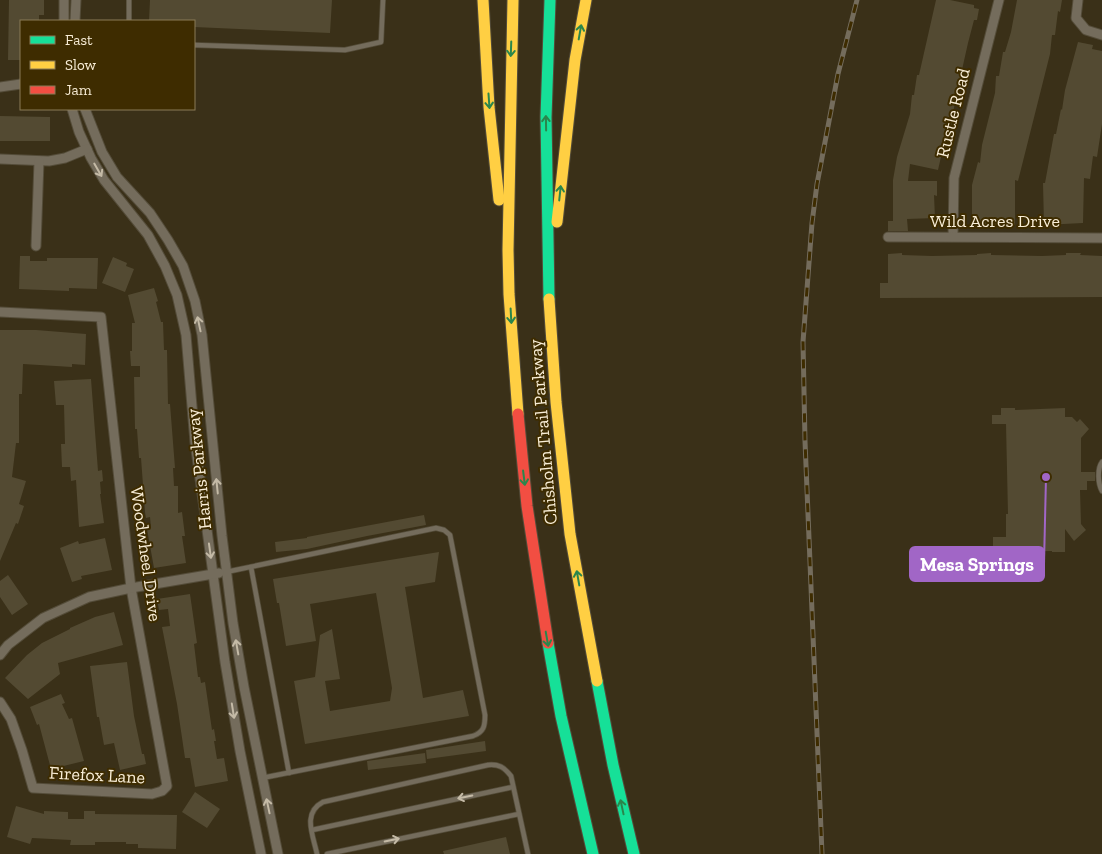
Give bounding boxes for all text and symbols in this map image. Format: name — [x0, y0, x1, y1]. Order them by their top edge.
legend — [20, 20, 195, 110]
one-way arrow — [575, 24, 585, 40]
text: Fast — [65, 31, 93, 49]
one-way arrow — [506, 40, 516, 56]
text: Slow — [65, 56, 97, 74]
street label: Rustle Road — [931, 66, 975, 160]
text: Jam — [65, 81, 92, 99]
one-way arrow — [484, 93, 494, 109]
one-way arrow — [541, 115, 551, 132]
one-way arrow — [93, 162, 103, 176]
one-way arrow — [555, 186, 565, 202]
street label: Wild Acres Drive — [930, 210, 1060, 232]
one-way arrow — [506, 308, 515, 324]
one-way arrow — [194, 316, 204, 332]
street label: Chisholm Trail Parkway — [524, 338, 562, 526]
street label: Harris Parkway — [182, 407, 216, 530]
one-way arrow — [519, 470, 529, 486]
one-way arrow — [212, 478, 222, 494]
street label: Woodwheel Drive — [126, 485, 166, 623]
one-way arrow — [205, 542, 215, 558]
callout: Mesa Springs — [910, 547, 1044, 581]
text: Mesa Springs — [920, 553, 1034, 576]
one-way arrow — [572, 571, 582, 587]
one-way arrow — [543, 630, 553, 646]
one-way arrow — [232, 639, 242, 655]
one-way arrow — [229, 703, 239, 719]
street label: Firefox Lane — [48, 761, 146, 789]
one-way arrow — [458, 793, 474, 802]
one-way arrow — [263, 799, 272, 815]
one-way arrow — [617, 799, 627, 815]
one-way arrow — [383, 835, 399, 845]

